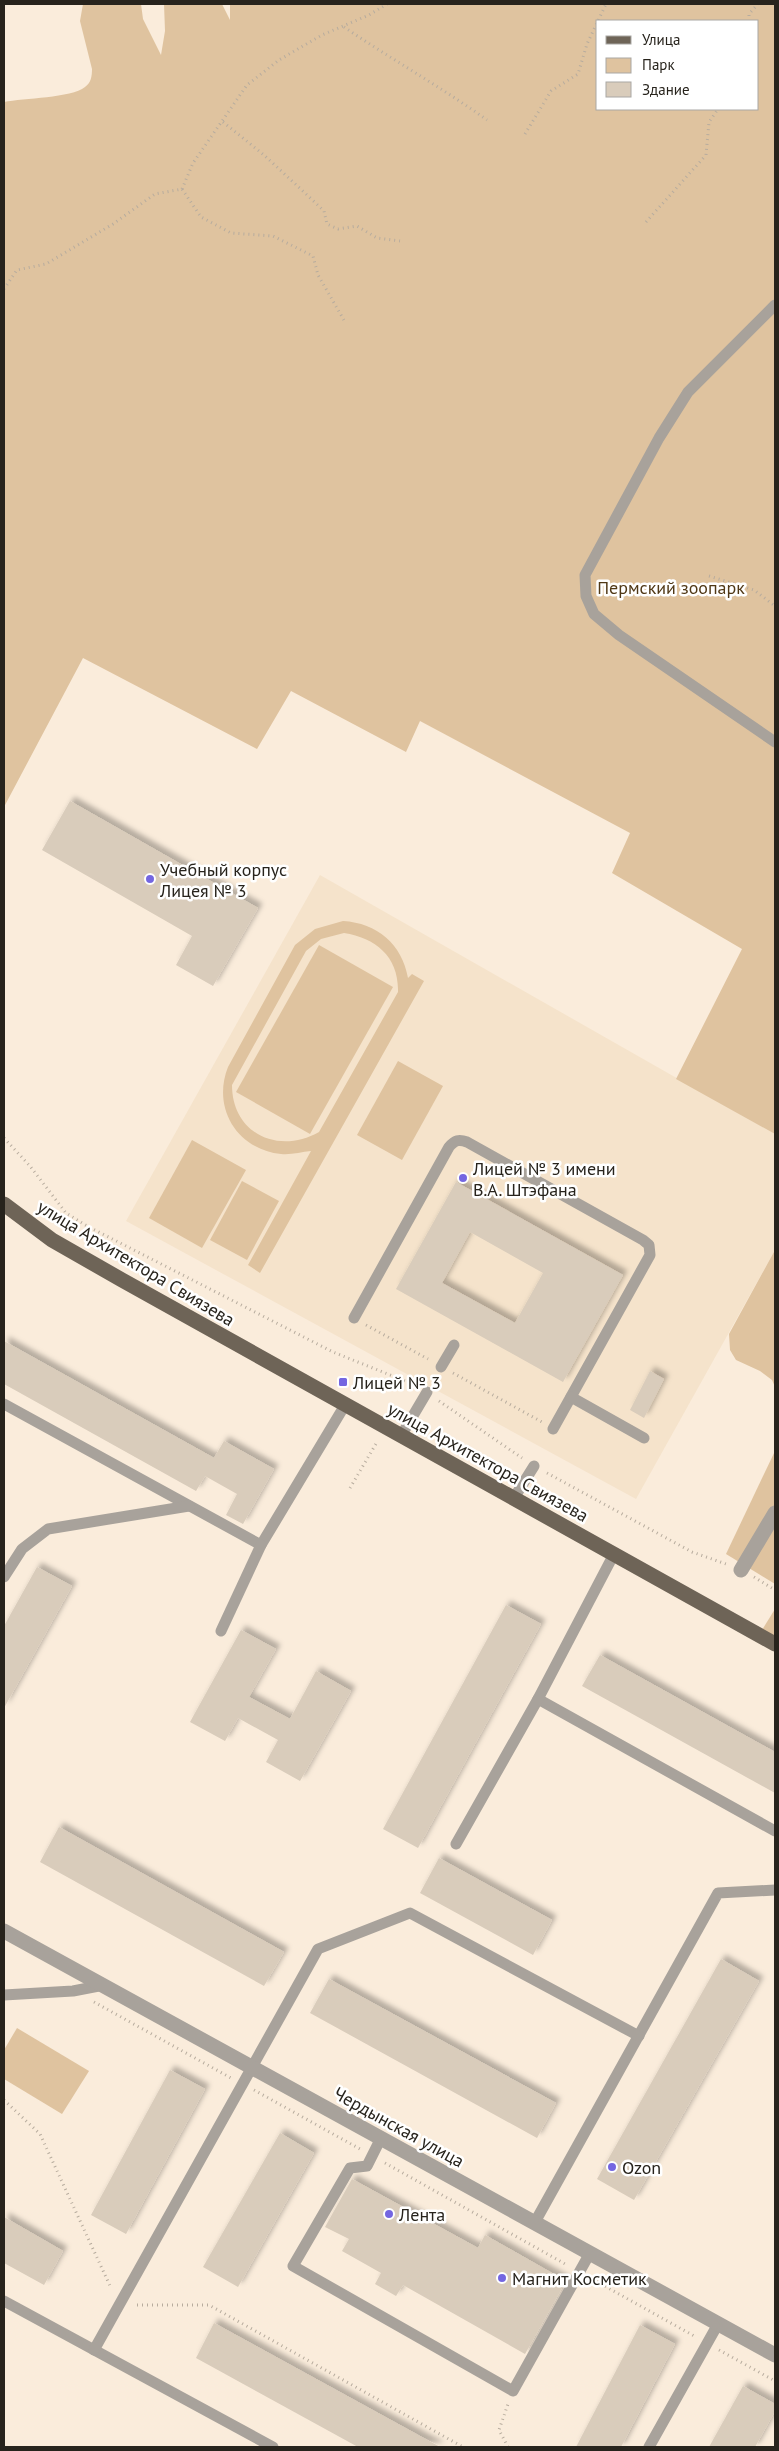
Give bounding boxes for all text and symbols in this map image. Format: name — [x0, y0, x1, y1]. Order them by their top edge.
legend — [596, 20, 759, 110]
text: Улица — [642, 30, 680, 49]
text: Парк — [642, 55, 675, 74]
text: Здание — [642, 80, 690, 99]
park label: Пермский зоопарк — [597, 576, 745, 599]
place label: Учебный корпус Лицея № 3 — [159, 858, 287, 902]
marker: Учебный корпус Лицея № 3 — [144, 873, 156, 885]
place label: Лицей № 3 имени В.А. Штэфана — [472, 1157, 616, 1201]
marker: Лицей № 3 имени В.А. Штэфана — [457, 1172, 469, 1184]
street label: улица Архитектора Свиязева — [33, 1195, 239, 1331]
place label: Лицей № 3 — [352, 1371, 441, 1394]
marker: Лицей № 3 — [337, 1376, 349, 1388]
street label: улица Архитектора Свиязева — [383, 1397, 593, 1527]
street label: Чердынская улица — [330, 2082, 468, 2172]
place label: Ozon — [622, 2156, 661, 2179]
marker: Ozon — [606, 2161, 618, 2173]
place label: Лента — [398, 2203, 445, 2226]
marker: Лента — [383, 2208, 395, 2220]
place label: Магнит Косметик — [512, 2267, 647, 2290]
marker: Магнит Косметик — [496, 2272, 508, 2284]

